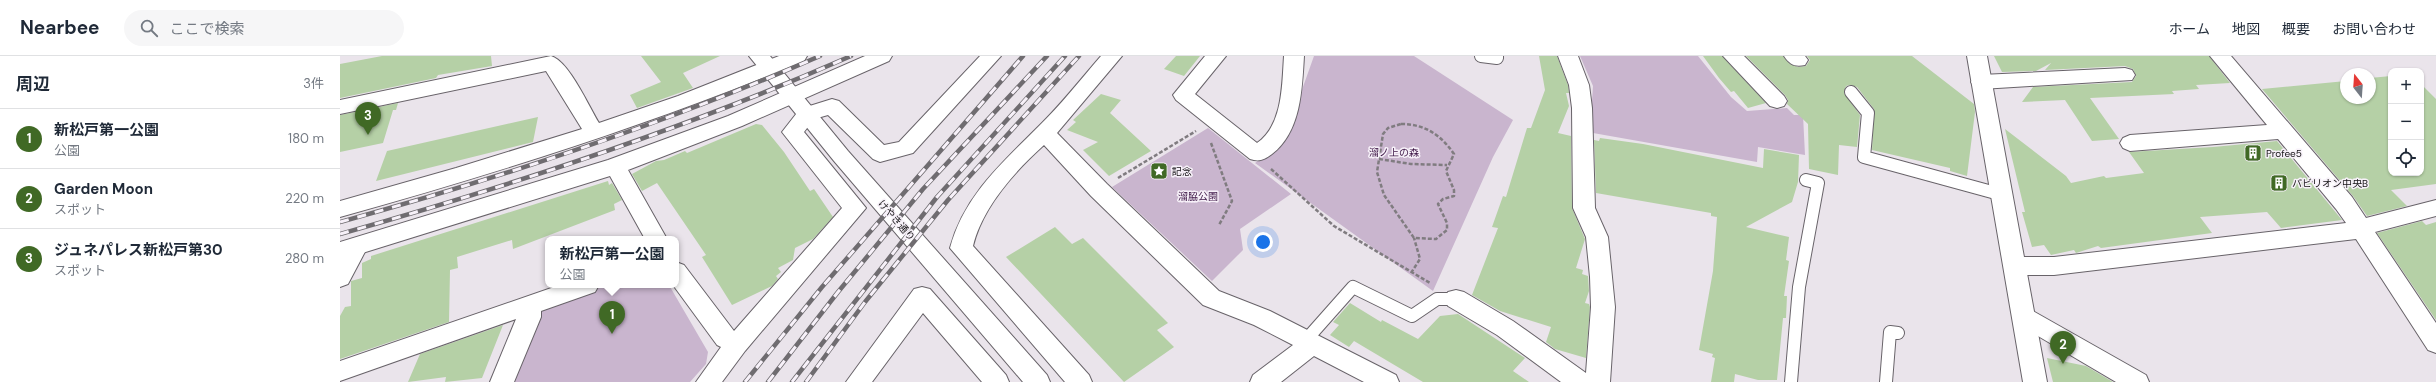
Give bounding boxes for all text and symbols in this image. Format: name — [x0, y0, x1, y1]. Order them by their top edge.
search box — [124, 10, 404, 46]
text: Nearbee — [20, 15, 100, 40]
icon: search — [138, 17, 160, 39]
text: ここで検索 — [170, 19, 245, 39]
text: ホーム — [2168, 20, 2210, 38]
text: 地図 — [2232, 20, 2260, 38]
text: 概要 — [2282, 20, 2310, 38]
text: お問い合わせ — [2332, 20, 2416, 38]
north arrow — [2340, 68, 2376, 104]
map controls — [2388, 68, 2424, 176]
button: + — [2388, 68, 2424, 104]
text: 周辺 — [16, 73, 50, 95]
text: 3件 — [303, 75, 324, 92]
pin: 3 — [355, 102, 381, 135]
button: − — [2388, 104, 2424, 140]
text: 新松戸第一公園 — [54, 120, 159, 140]
text: 1 — [27, 130, 31, 147]
text: 180 m — [288, 130, 324, 147]
button: locate — [2388, 140, 2424, 176]
text: 公園 — [54, 142, 80, 159]
building icon: Profee5 — [2243, 143, 2263, 163]
park label: 溜ノ上の森 — [1369, 146, 1419, 159]
place label: Profee5 — [2266, 147, 2302, 160]
place icon: 記念 — [1149, 161, 1169, 181]
place label: 記念 — [1172, 165, 1192, 178]
building icon: パビリオン中央B — [2269, 173, 2289, 193]
place label: パビリオン中央B — [2292, 177, 2368, 190]
text: Garden Moon — [54, 179, 153, 199]
text: 2 — [25, 190, 33, 207]
text: 220 m — [285, 190, 324, 207]
park label: 溜脇公園 — [1178, 190, 1218, 203]
street label: けやき通り — [875, 197, 918, 243]
text: スポット — [54, 201, 106, 218]
your location — [1253, 232, 1273, 252]
popup — [545, 236, 679, 288]
text: ジュネパレス新松戸第30 — [54, 240, 223, 260]
text: 新松戸第一公園 — [559, 244, 665, 264]
text: 3 — [25, 250, 33, 267]
text: 280 m — [285, 250, 324, 267]
text: スポット — [54, 262, 106, 279]
text: 公園 — [559, 266, 586, 283]
pin: 1 — [599, 301, 625, 334]
pin: 2 — [2050, 331, 2076, 364]

